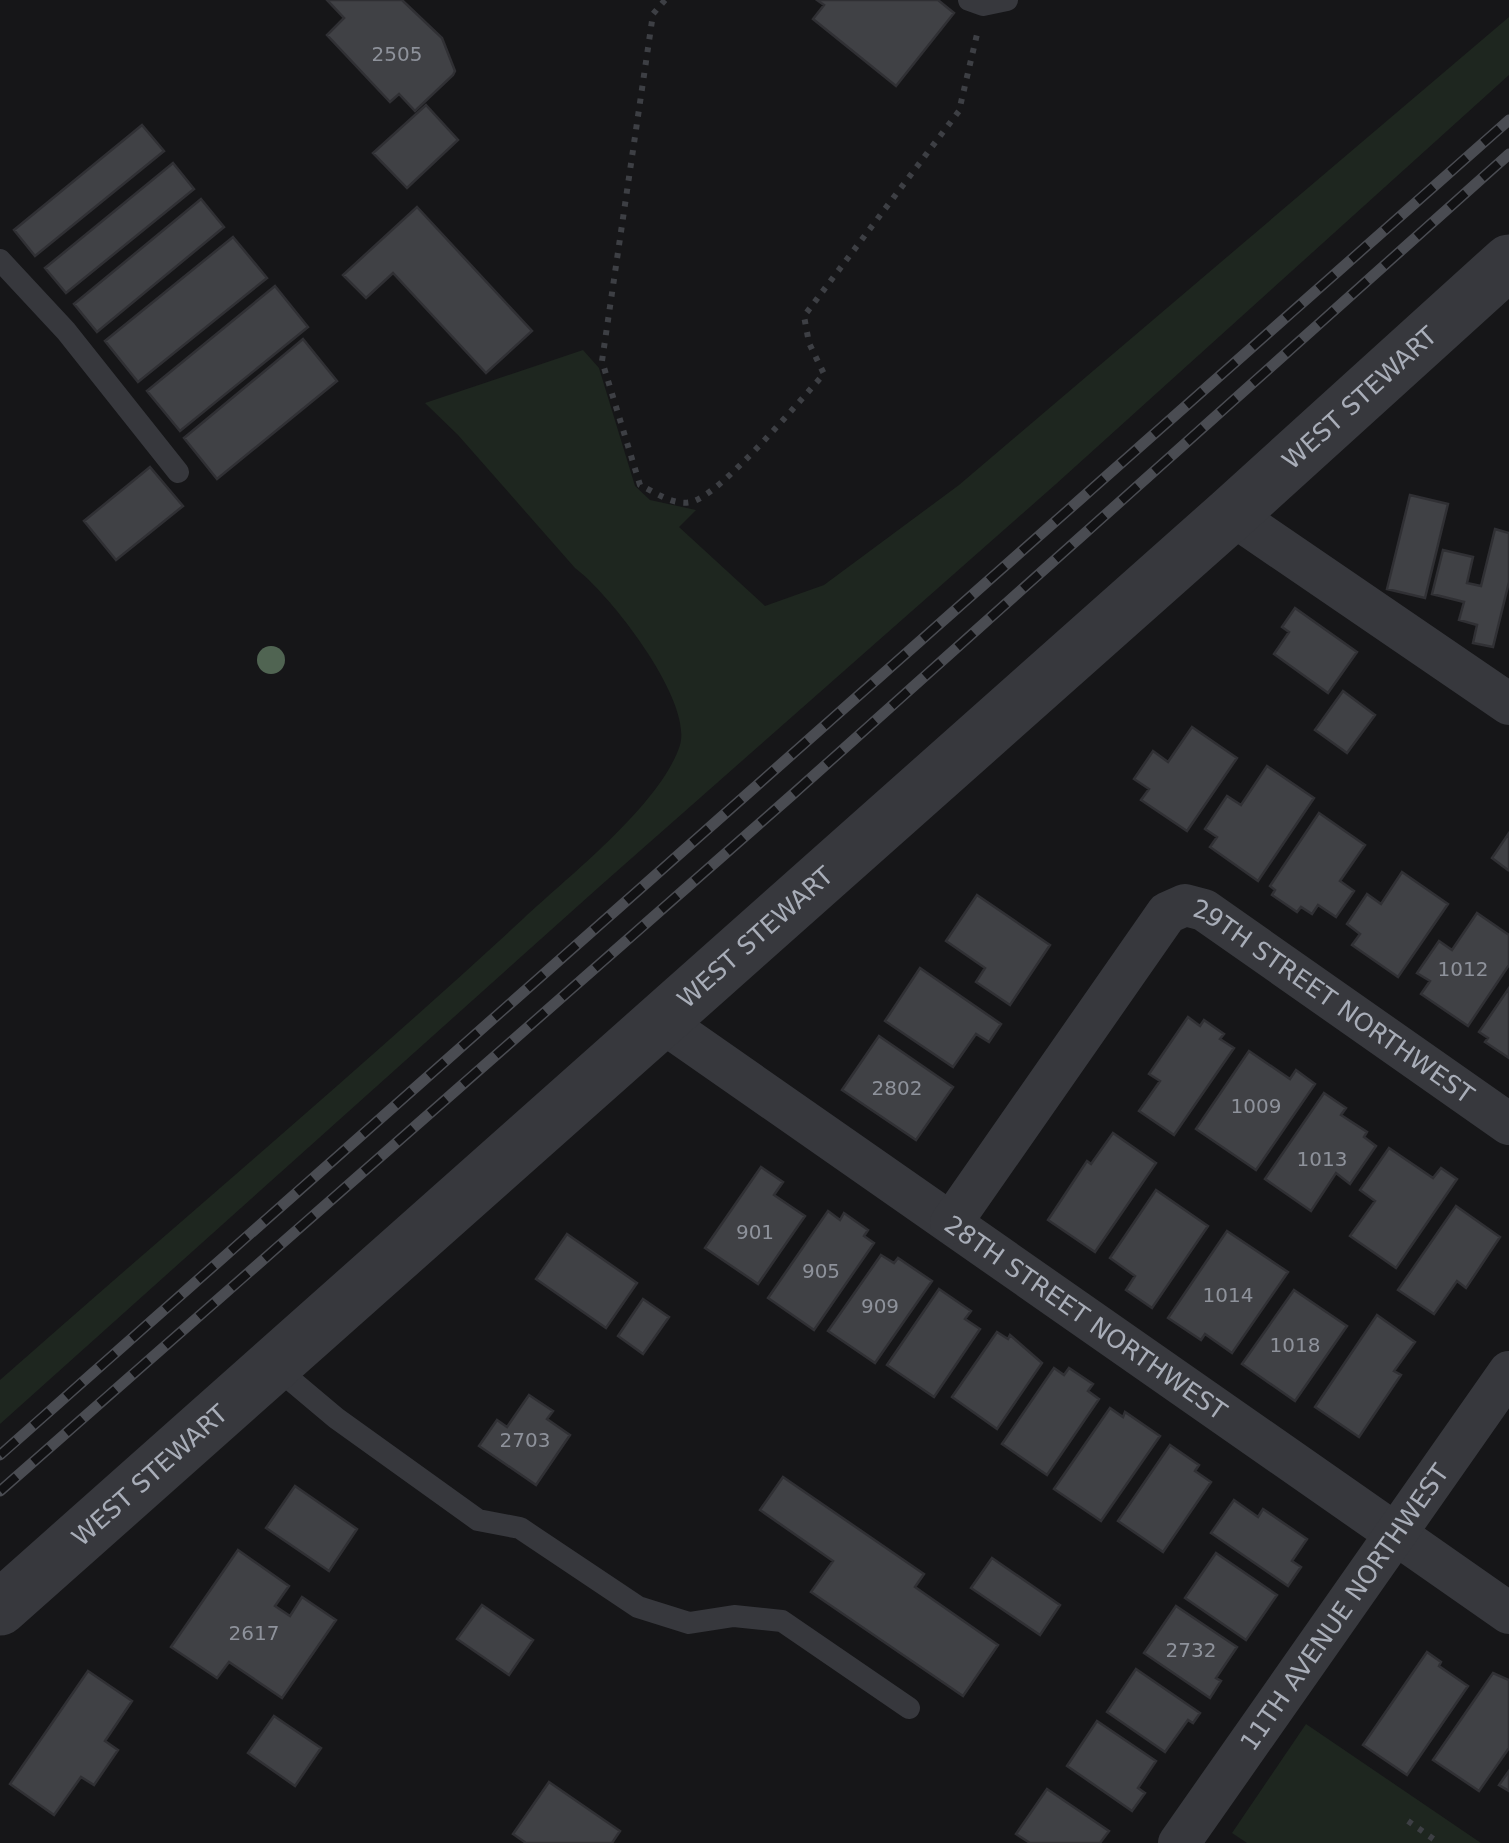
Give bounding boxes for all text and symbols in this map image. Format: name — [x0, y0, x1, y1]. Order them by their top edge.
house number: 2505 — [372, 42, 422, 66]
street label: WEST STEWART — [1276, 320, 1443, 475]
street label: WEST STEWART — [671, 860, 839, 1014]
street label: 29TH STREET NORTHWEST — [1190, 893, 1480, 1110]
house number: 1012 — [1438, 957, 1488, 981]
house number: 2802 — [872, 1076, 922, 1100]
house number: 1009 — [1231, 1094, 1281, 1118]
house number: 1013 — [1297, 1147, 1347, 1171]
street label: 28TH STREET NORTHWEST — [939, 1209, 1233, 1426]
house number: 901 — [736, 1220, 774, 1244]
house number: 905 — [802, 1259, 840, 1283]
house number: 1014 — [1203, 1283, 1253, 1307]
house number: 909 — [861, 1294, 899, 1318]
house number: 1018 — [1270, 1333, 1320, 1357]
street label: WEST STEWART — [66, 1398, 234, 1552]
house number: 2703 — [500, 1428, 550, 1452]
street label: 11TH AVENUE NORTHWEST — [1234, 1458, 1455, 1756]
house number: 2617 — [229, 1621, 279, 1645]
house number: 2732 — [1166, 1638, 1216, 1662]

